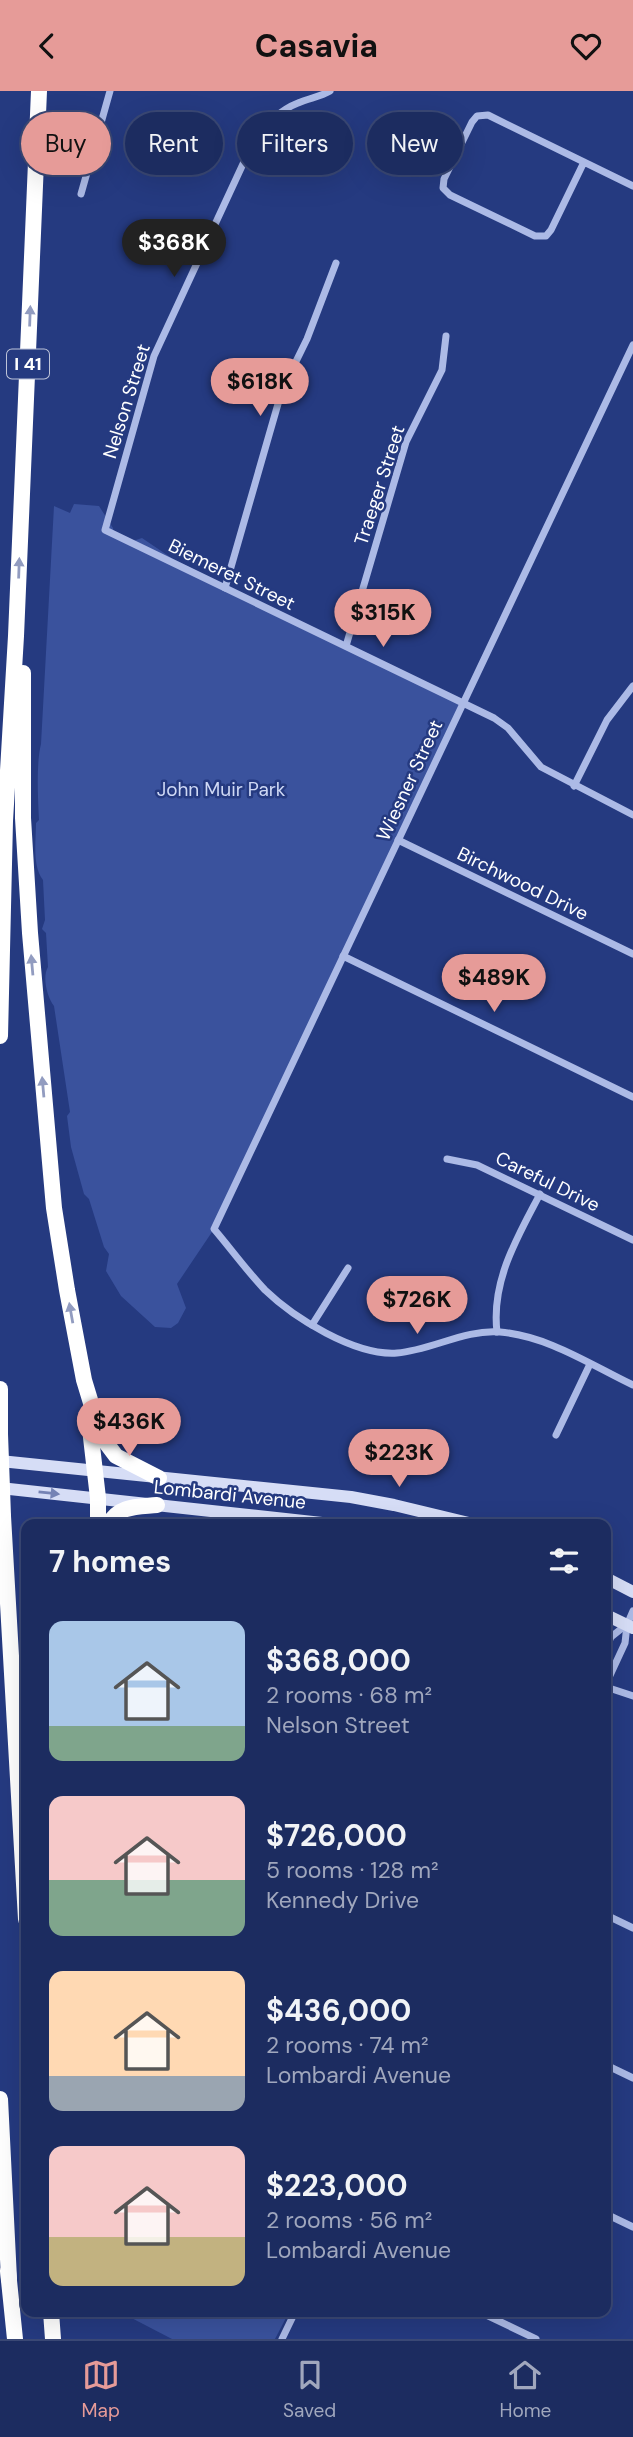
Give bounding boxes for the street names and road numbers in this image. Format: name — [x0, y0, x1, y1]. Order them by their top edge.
street label: Nelson Street — [97, 341, 156, 462]
road number: I 41 — [7, 349, 49, 379]
street label: Traeger Street — [348, 422, 411, 548]
street label: Biemeret Street — [164, 533, 299, 616]
street label: Wiesner Street — [370, 716, 448, 845]
street label: Birchwood Drive — [453, 841, 593, 926]
street label: Careful Drive — [491, 1145, 604, 1217]
street label: Lombardi Avenue — [153, 1474, 307, 1515]

